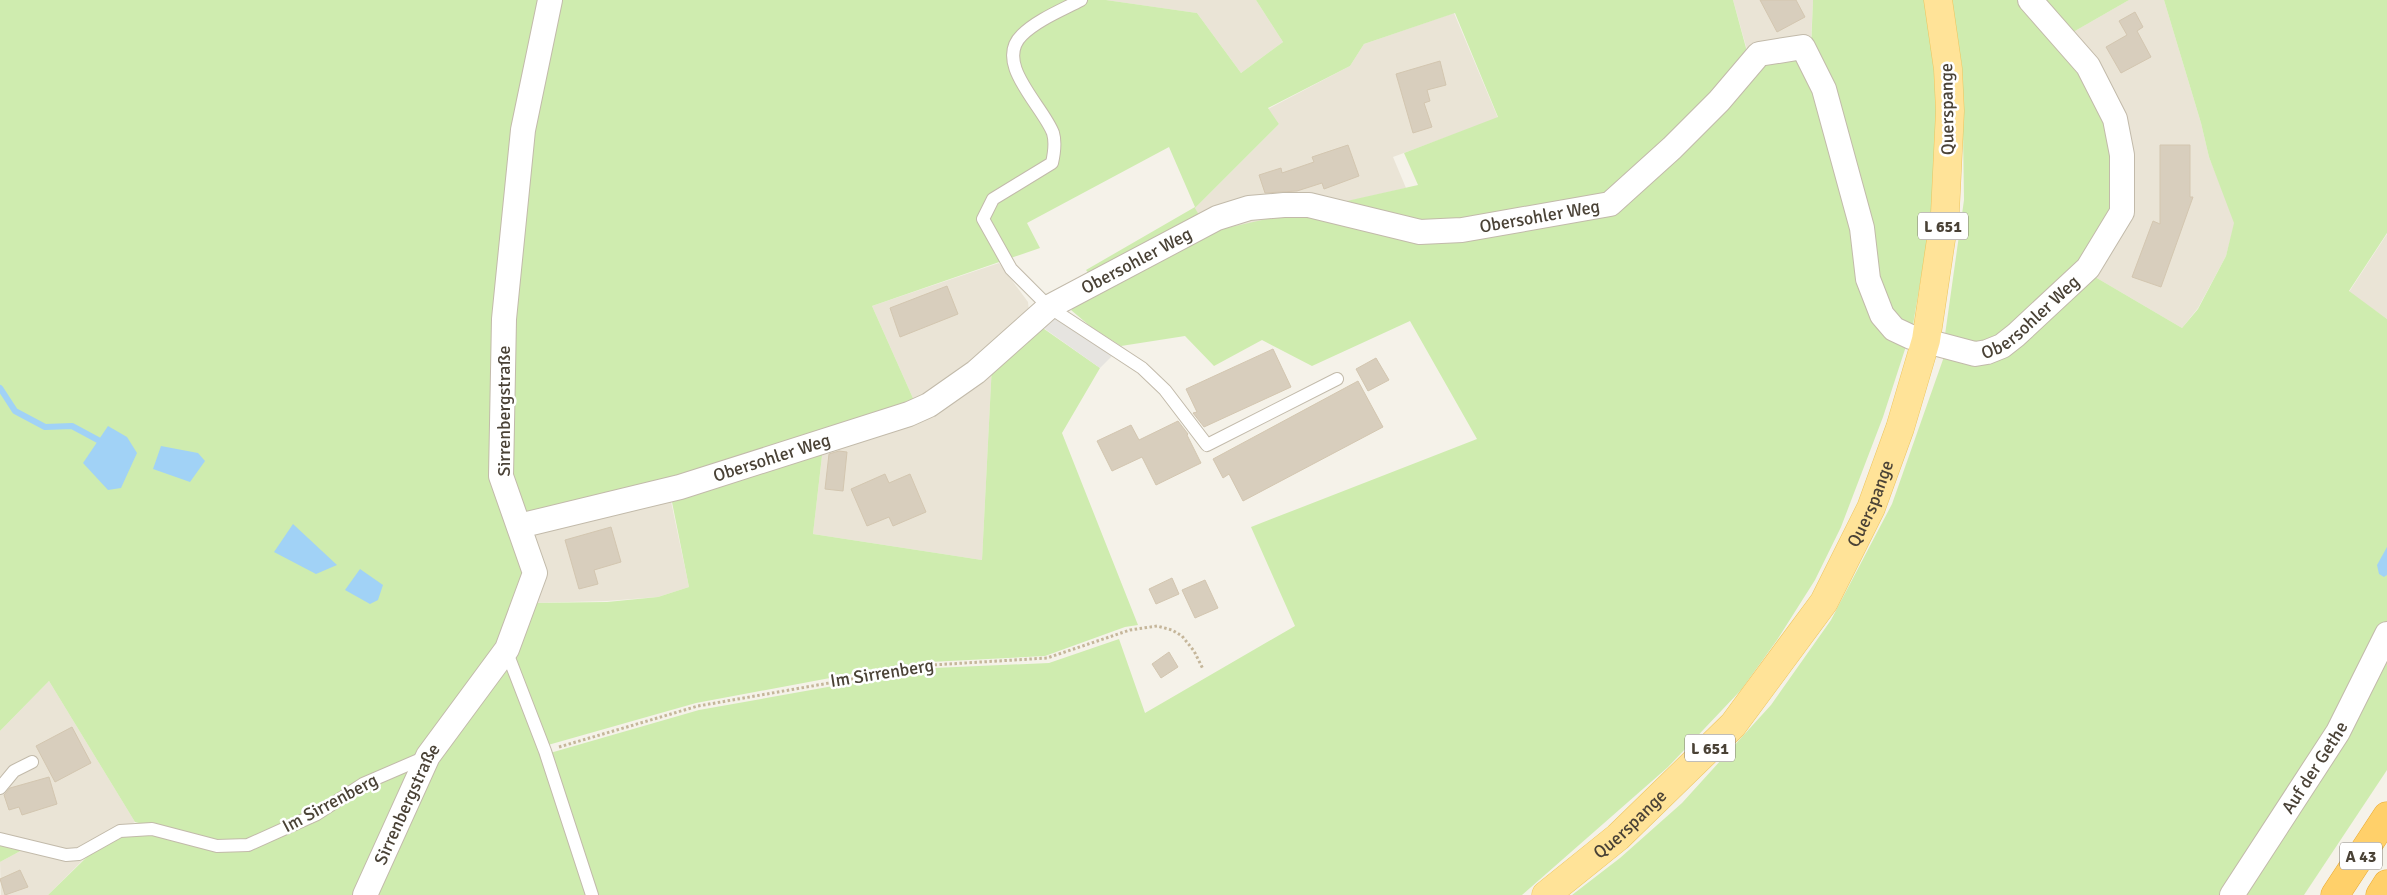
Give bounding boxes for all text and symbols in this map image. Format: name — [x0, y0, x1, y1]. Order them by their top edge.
street label: Querspange — [1935, 63, 1959, 155]
street label: Obersohler Weg — [1478, 195, 1602, 238]
road number: L 651 — [1918, 212, 1968, 240]
street label: Obersohler Weg — [1077, 222, 1195, 299]
street label: Obersohler Weg — [1978, 271, 2084, 364]
street label: Sirrenbergstraße — [493, 345, 515, 477]
street label: Obersohler Weg — [710, 429, 833, 487]
street label: Querspange — [1842, 457, 1898, 551]
street label: Im Sirrenberg — [829, 654, 935, 692]
street label: Auf der Gethe — [2277, 718, 2352, 818]
road number: L 651 — [1685, 734, 1735, 761]
street label: Sirrenbergstraße — [369, 739, 445, 868]
street label: Im Sirrenberg — [279, 769, 381, 837]
street label: Querspange — [1589, 785, 1671, 863]
road number: A 43 — [2340, 842, 2382, 869]

